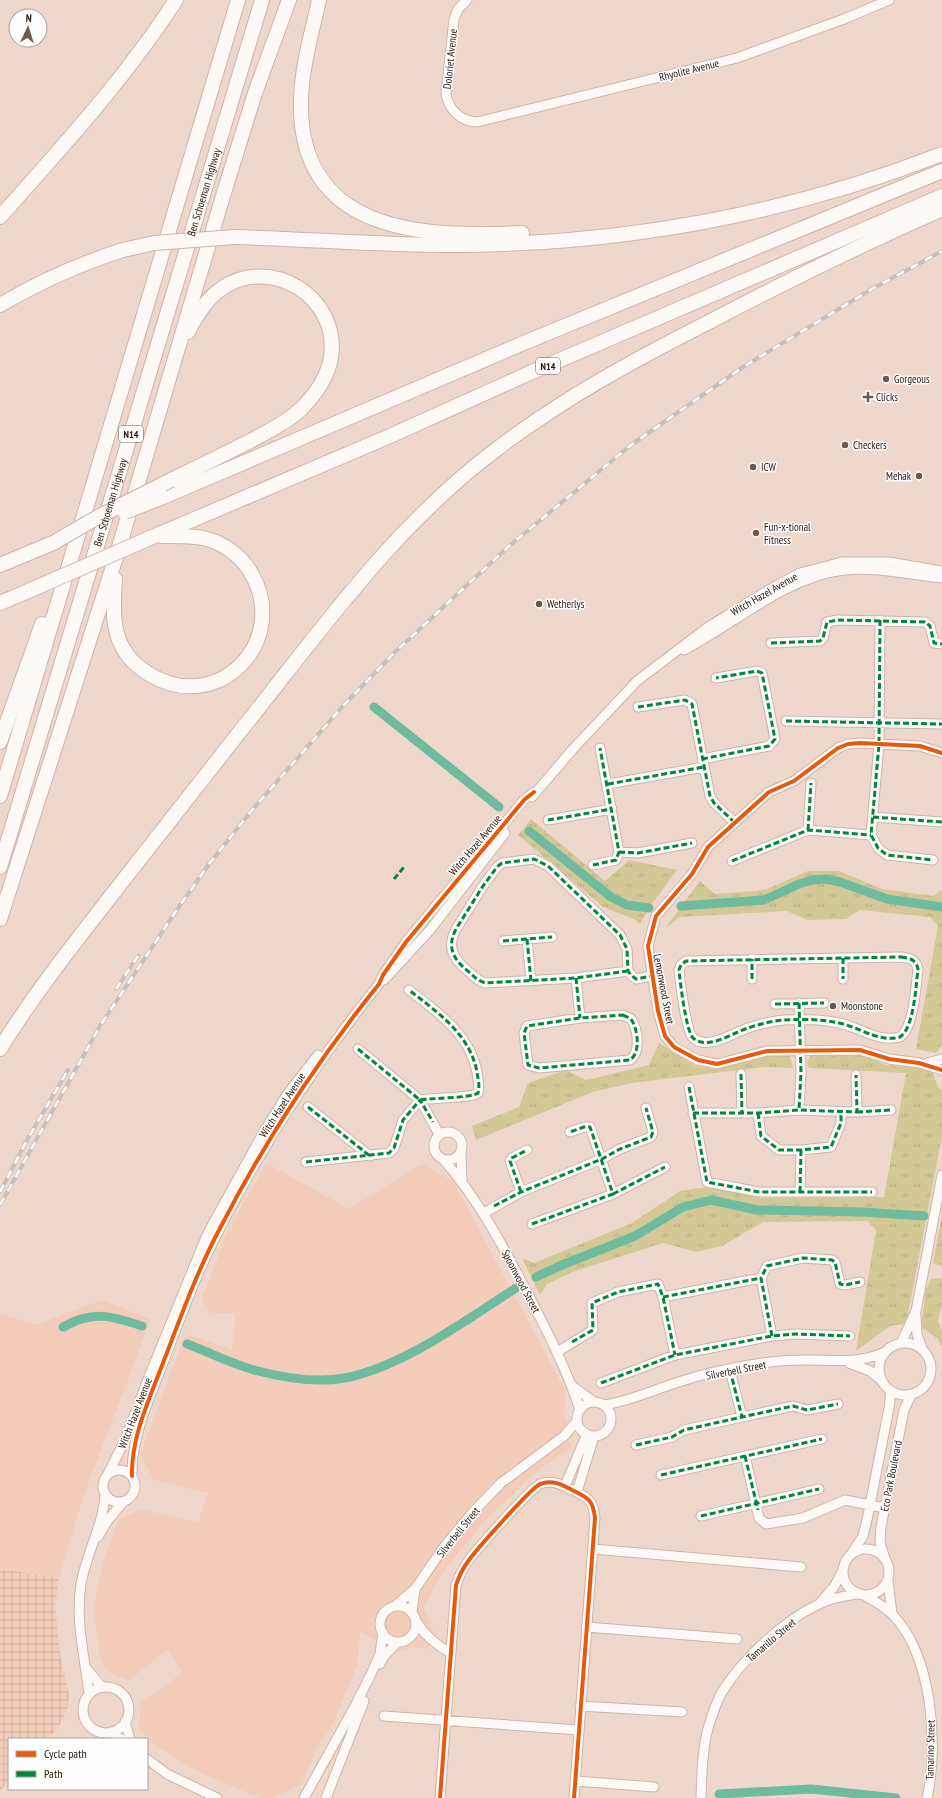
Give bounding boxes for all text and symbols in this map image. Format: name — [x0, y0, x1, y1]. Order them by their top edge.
north arrow — [8, 8, 48, 48]
text: N — [25, 11, 32, 25]
street label: Doloriet Avenue — [440, 28, 460, 90]
street label: Rhyolite Avenue — [658, 56, 721, 84]
street label: Ben Schoeman Highway — [184, 146, 224, 238]
road number: N14 — [536, 358, 560, 374]
place label: Gorgeous — [894, 372, 930, 386]
marker: Gorgeous — [881, 374, 891, 384]
place label: Clicks — [876, 390, 898, 404]
marker: Clicks — [863, 392, 873, 402]
road number: N14 — [119, 426, 143, 442]
place label: Checkers — [853, 438, 887, 452]
marker: Checkers — [840, 440, 850, 450]
street label: Ben Schoeman Highway — [90, 456, 130, 548]
place label: ICW — [761, 460, 777, 474]
marker: ICW — [748, 462, 758, 472]
place label: Mehak — [886, 469, 912, 483]
marker: Mehak — [914, 471, 924, 481]
place label: Fun-x-tional Fitness — [764, 520, 811, 547]
marker: Fun-x-tional Fitness — [751, 528, 761, 538]
street label: Witch Hazel Avenue — [728, 569, 800, 619]
place label: Wetherlys — [547, 597, 585, 611]
marker: Wetherlys — [534, 599, 544, 609]
street label: Witch Hazel Avenue — [446, 811, 505, 878]
street label: Lemonwood Street — [650, 953, 678, 1025]
place label: Moonstone — [841, 999, 884, 1013]
marker: Moonstone — [828, 1001, 838, 1011]
street label: Witch Hazel Avenue — [256, 1069, 309, 1140]
street label: Spoonwood Street — [498, 1247, 544, 1315]
street label: Silverbell Street — [705, 1357, 767, 1383]
street label: Witch Hazel Avenue — [115, 1375, 155, 1450]
street label: Eco Park Boulevard — [877, 1439, 905, 1513]
street label: Silverbell Street — [433, 1504, 483, 1560]
street label: Tamarillo Street — [743, 1615, 799, 1665]
street label: Tamarino Street — [922, 1720, 938, 1780]
legend — [8, 1738, 148, 1790]
text: Cycle path — [44, 1746, 87, 1761]
text: Path — [44, 1766, 62, 1781]

